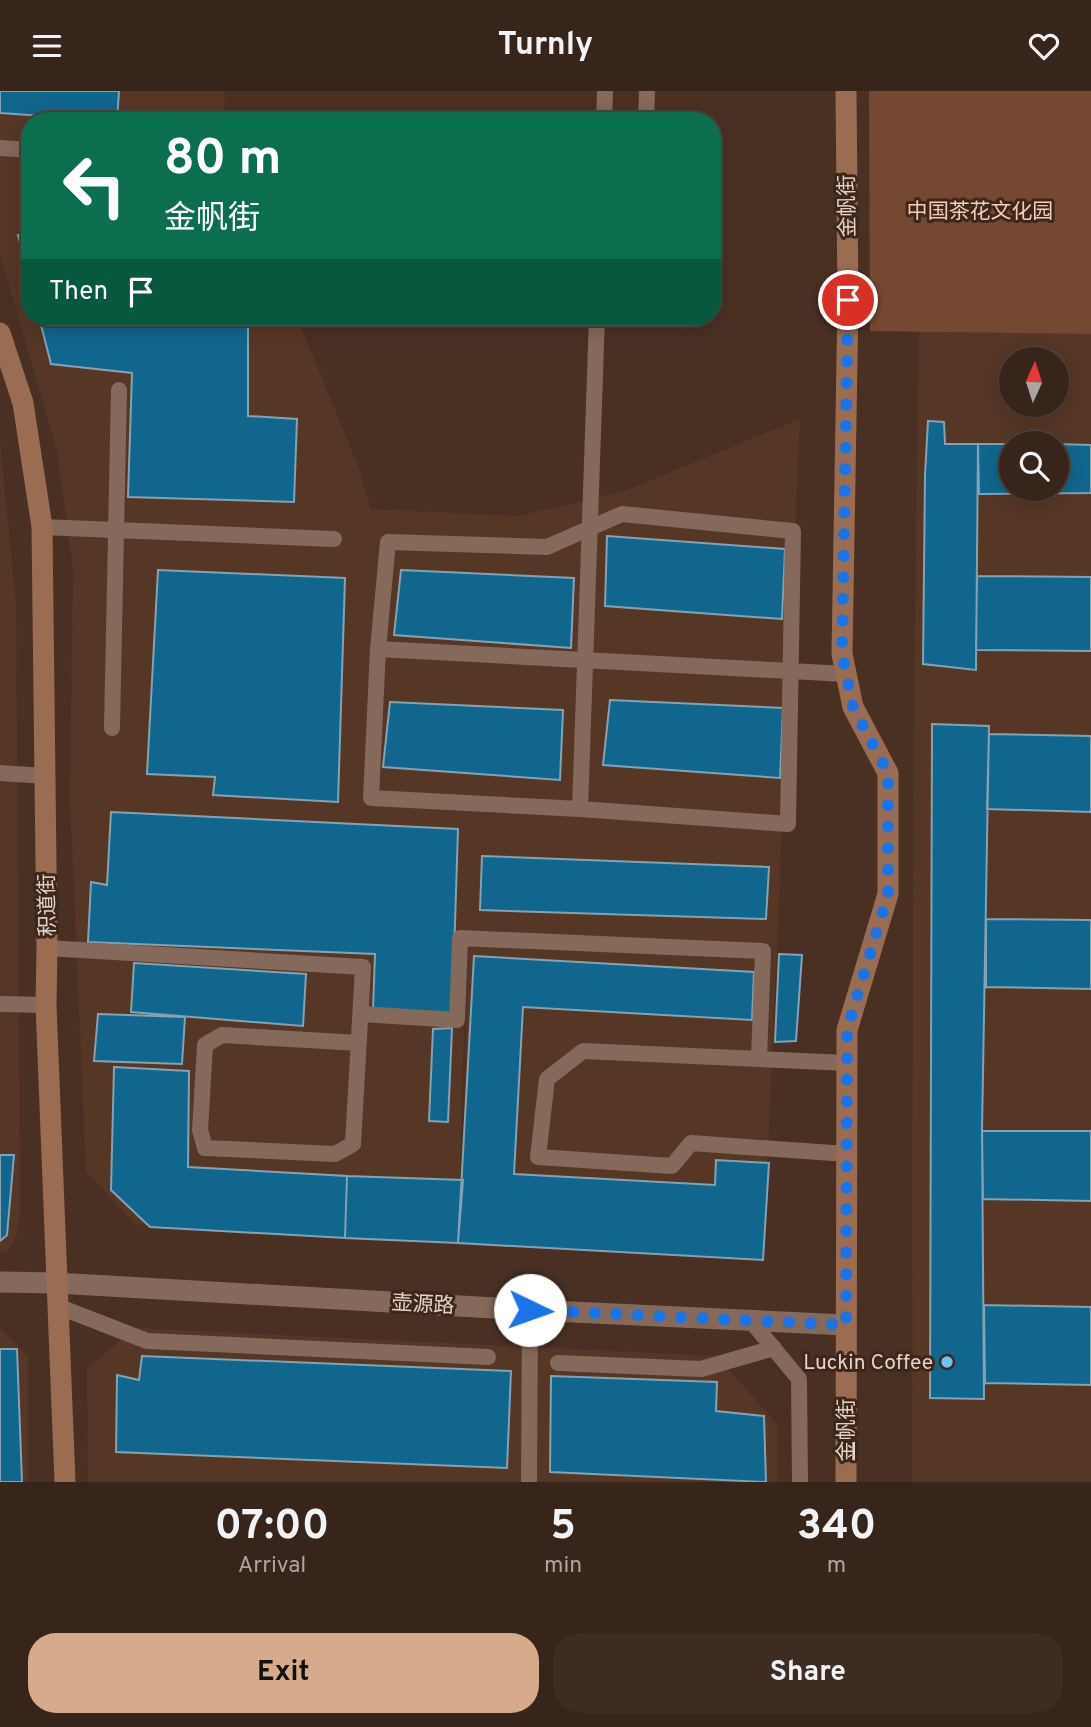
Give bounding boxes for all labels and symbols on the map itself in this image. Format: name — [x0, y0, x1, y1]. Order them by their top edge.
street label: 金帆街 — [834, 174, 863, 238]
park label: 中国茶花文化园 — [907, 199, 1054, 226]
pin — [818, 270, 878, 330]
north arrow — [999, 347, 1069, 417]
street label: 积道街 — [34, 873, 63, 937]
position arrow — [493, 1273, 567, 1347]
street label: 壶源路 — [391, 1290, 455, 1321]
place label: Luckin Coffee — [803, 1350, 933, 1377]
marker: Luckin Coffee — [939, 1354, 955, 1370]
street label: 金帆街 — [834, 1399, 861, 1462]

